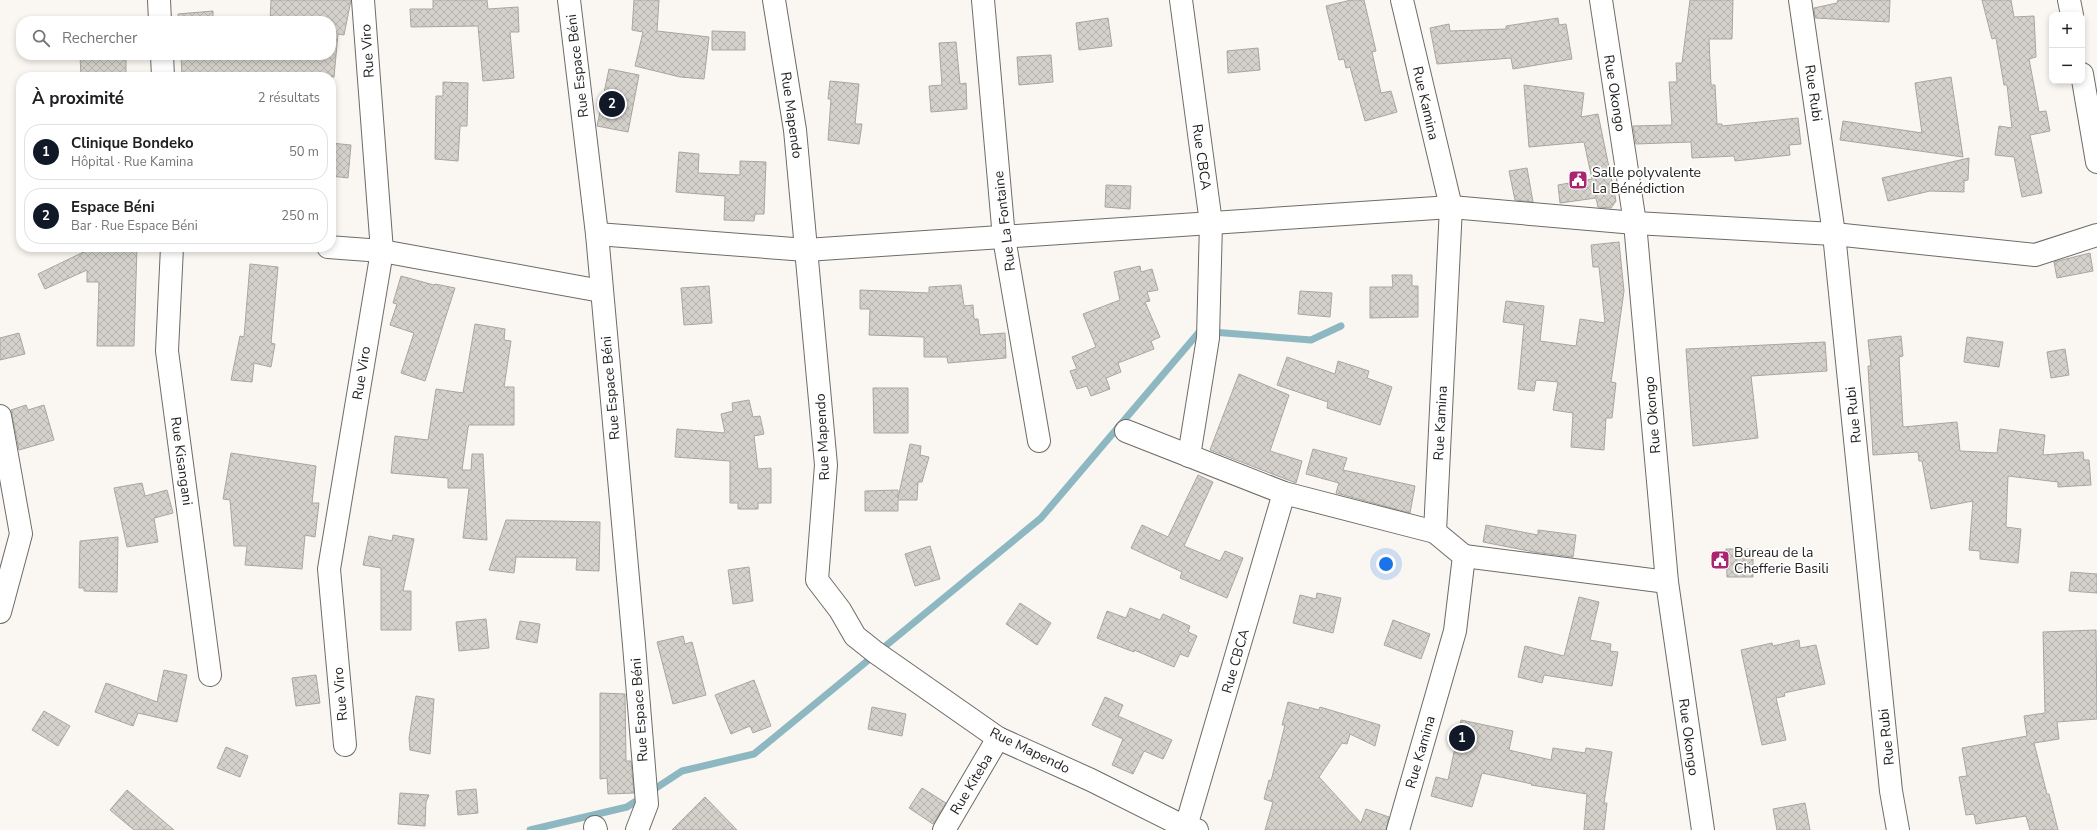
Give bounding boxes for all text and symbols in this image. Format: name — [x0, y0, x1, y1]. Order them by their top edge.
map controls — [2049, 12, 2085, 84]
button: + — [2049, 12, 2085, 48]
street label: Rue Espace Béni — [562, 13, 593, 119]
search box — [16, 16, 336, 60]
street label: Rue Viro — [356, 23, 379, 78]
icon: search — [30, 27, 52, 49]
text: Rechercher — [62, 28, 137, 48]
button: − — [2049, 48, 2085, 84]
street label: Rue Okongo — [1599, 53, 1630, 133]
street label: Rue Kamina — [1408, 64, 1443, 142]
street label: Rue Rubi — [1800, 64, 1827, 123]
street label: Rue Mapendo — [776, 71, 807, 160]
text: À proximité — [32, 87, 124, 110]
text: 2 résultats — [258, 89, 320, 107]
pin: 2 — [599, 89, 625, 119]
street label: Rue CBCA — [1187, 123, 1216, 191]
text: Clinique Bondeko — [71, 133, 194, 153]
text: 1 — [42, 143, 50, 161]
text: 50 m — [289, 143, 319, 161]
text: Hôpital · Rue Kamina — [71, 153, 193, 171]
place label: Salle polyvalente La Bénédiction — [1592, 163, 1701, 198]
public building icon: Salle polyvalente La Bénédiction — [1567, 169, 1589, 191]
street label: Rue La Fontaine — [989, 170, 1020, 272]
text: Espace Béni — [71, 197, 155, 217]
text: 2 — [42, 207, 50, 225]
text: 250 m — [281, 207, 319, 225]
text: Bar · Rue Espace Béni — [71, 217, 198, 235]
street label: Rue Espace Béni — [596, 335, 625, 441]
street label: Rue Viro — [348, 345, 375, 401]
street label: Rue Okongo — [1640, 375, 1665, 454]
street label: Rue Kamina — [1429, 385, 1452, 461]
street label: Rue Rubi — [1841, 386, 1866, 444]
street label: Rue Mapendo — [811, 393, 834, 481]
street label: Rue Kisangani — [166, 416, 197, 507]
place label: Bureau de la Chefferie Basili — [1734, 543, 1829, 578]
public building icon: Bureau de la Chefferie Basili — [1709, 549, 1731, 571]
your location — [1376, 554, 1396, 574]
street label: Rue CBCA — [1217, 627, 1254, 696]
street label: Rue Espace Béni — [626, 657, 653, 763]
street label: Rue Viro — [329, 666, 352, 722]
street label: Rue Okongo — [1674, 697, 1703, 777]
street label: Rue Rubi — [1874, 708, 1899, 766]
street label: Rue Kamina — [1401, 713, 1440, 791]
street label: Rue Mapendo — [986, 723, 1073, 778]
pin: 1 — [1449, 723, 1475, 753]
street label: Rue Kiteba — [946, 750, 997, 818]

